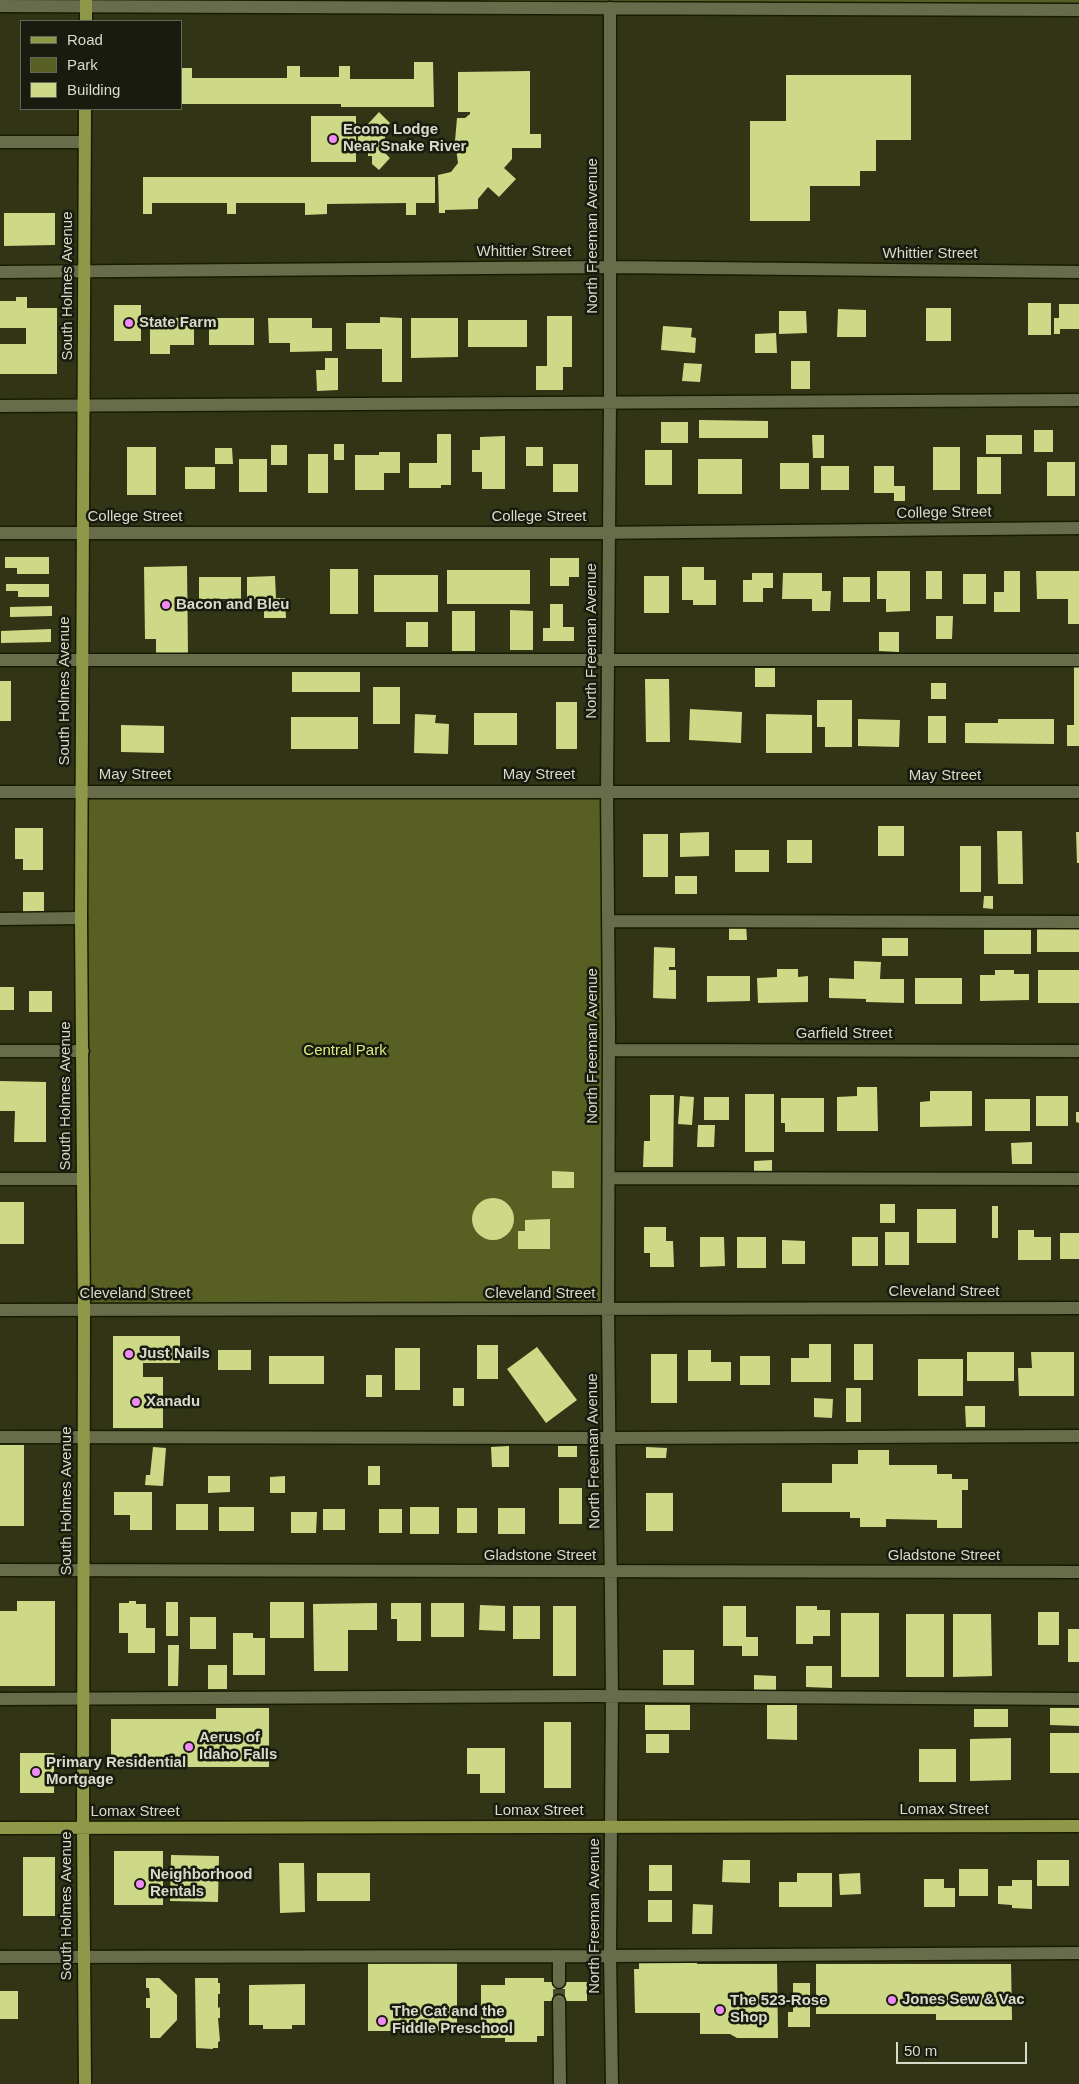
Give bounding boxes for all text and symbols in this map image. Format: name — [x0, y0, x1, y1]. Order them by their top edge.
legend — [20, 20, 182, 110]
text: Road — [67, 31, 103, 48]
text: Park — [67, 56, 98, 73]
text: Building — [67, 81, 120, 98]
place label: Econo Lodge Near Snake River — [343, 121, 466, 156]
marker: Econo Lodge Near Snake River — [327, 133, 339, 145]
street label: North Freeman Avenue — [584, 158, 602, 314]
street label: South Holmes Avenue — [59, 212, 77, 360]
street label: Whittier Street — [476, 243, 572, 261]
street label: Whittier Street — [882, 245, 978, 263]
place label: State Farm — [139, 314, 217, 332]
marker: State Farm — [123, 317, 135, 329]
street label: College Street — [896, 503, 992, 523]
street label: College Street — [87, 508, 183, 526]
street label: College Street — [491, 508, 587, 526]
street label: North Freeman Avenue — [583, 563, 601, 719]
place label: Bacon and Bleu — [176, 596, 289, 614]
marker: Bacon and Bleu — [160, 599, 172, 611]
street label: South Holmes Avenue — [56, 617, 74, 765]
street label: May Street — [99, 766, 171, 784]
street label: May Street — [503, 766, 575, 784]
street label: May Street — [909, 767, 981, 785]
street label: North Freeman Avenue — [584, 968, 602, 1124]
street label: South Holmes Avenue — [57, 1022, 75, 1170]
street label: Garfield Street — [796, 1025, 892, 1043]
park label: Central Park — [303, 1042, 387, 1060]
street label: Cleveland Street — [889, 1283, 999, 1301]
street label: Cleveland Street — [80, 1285, 190, 1303]
street label: Cleveland Street — [485, 1285, 595, 1303]
place label: Just Nails — [139, 1345, 210, 1363]
marker: Just Nails — [123, 1348, 135, 1360]
street label: North Freeman Avenue — [584, 1373, 604, 1529]
place label: Xanadu — [146, 1393, 200, 1411]
marker: Xanadu — [130, 1396, 142, 1408]
street label: South Holmes Avenue — [58, 1427, 76, 1575]
street label: Gladstone Street — [484, 1547, 596, 1565]
street label: Gladstone Street — [888, 1547, 1000, 1565]
place label: Aerus of Idaho Falls — [199, 1729, 277, 1764]
marker: Aerus of Idaho Falls — [183, 1741, 195, 1753]
place label: Primary Residential Mortgage — [46, 1754, 186, 1789]
marker: Primary Residential Mortgage — [30, 1766, 42, 1778]
street label: Lomax Street — [899, 1801, 989, 1819]
street label: Lomax Street — [494, 1802, 584, 1820]
street label: Lomax Street — [90, 1803, 180, 1821]
street label: South Holmes Avenue — [58, 1832, 76, 1980]
street label: North Freeman Avenue — [586, 1838, 604, 1994]
place label: Neighborhood Rentals — [150, 1866, 252, 1901]
marker: Neighborhood Rentals — [134, 1878, 146, 1890]
place label: Jones Sew & Vac — [902, 1991, 1025, 2009]
place label: The 523-Rose Shop — [730, 1992, 828, 2027]
marker: Jones Sew & Vac — [886, 1994, 898, 2006]
place label: The Cat and the Fiddle Preschool — [392, 2003, 513, 2038]
marker: The 523-Rose Shop — [714, 2004, 726, 2016]
marker: The Cat and the Fiddle Preschool — [376, 2015, 388, 2027]
scale bar — [899, 2032, 1030, 2064]
text: 50 m — [904, 2042, 937, 2059]

